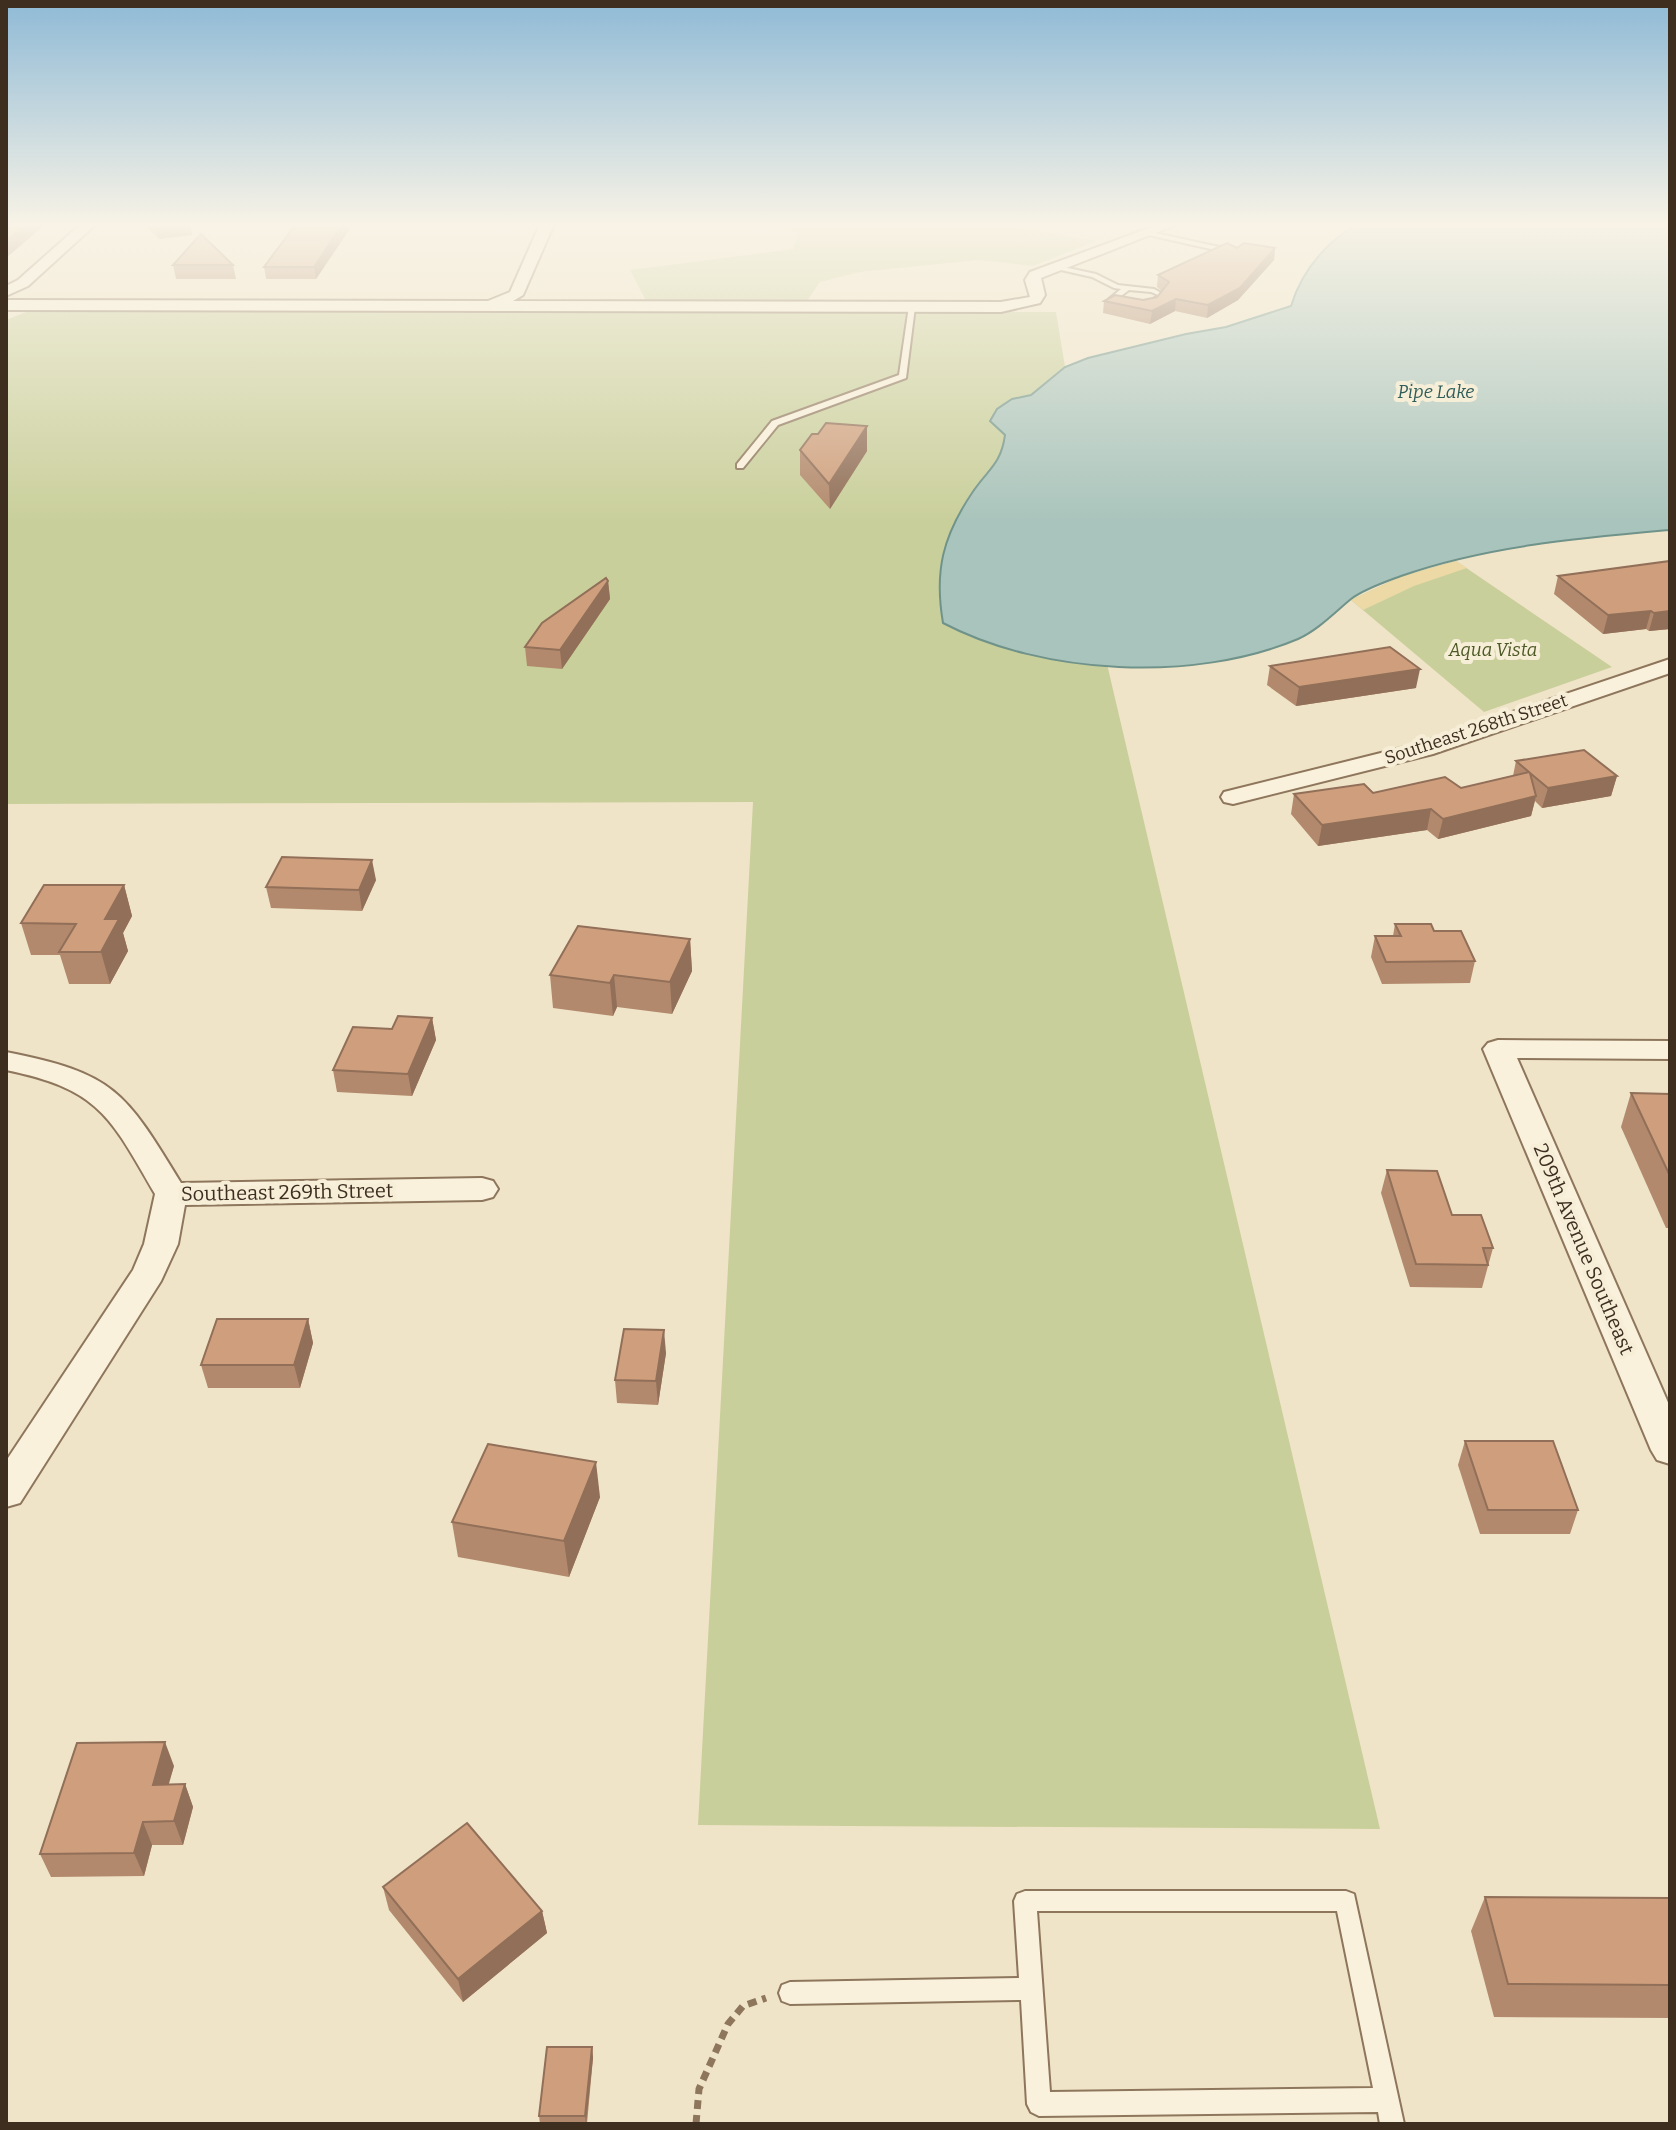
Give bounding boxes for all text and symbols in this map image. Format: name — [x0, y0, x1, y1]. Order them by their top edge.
water label: Pipe Lake — [1398, 381, 1474, 403]
park label: Aqua Vista — [1448, 639, 1537, 661]
street label: Southeast 268th Street — [1382, 689, 1571, 769]
street label: 209th Avenue Southeast — [1529, 1140, 1639, 1358]
street label: Southeast 269th Street — [181, 1178, 393, 1206]

